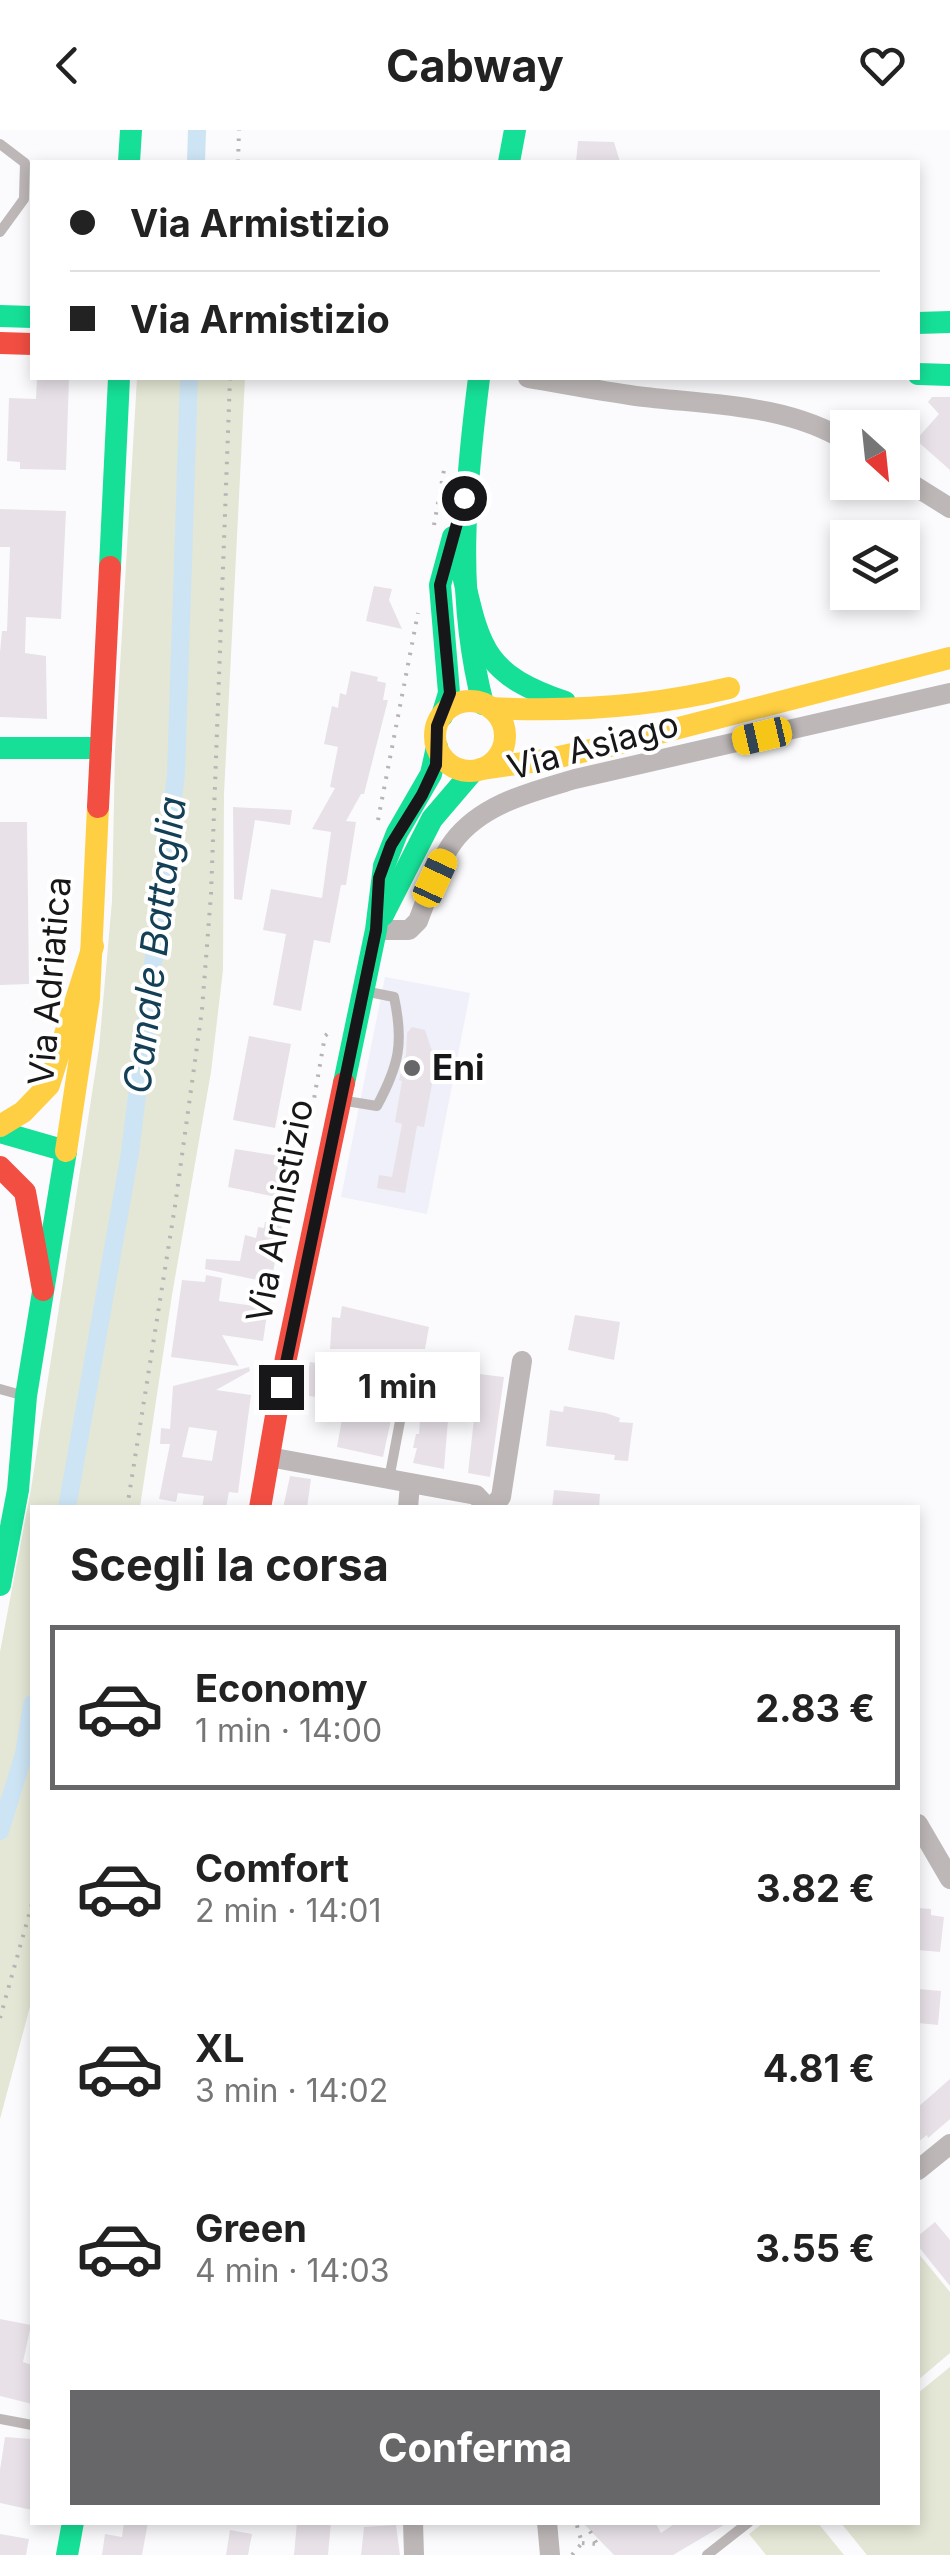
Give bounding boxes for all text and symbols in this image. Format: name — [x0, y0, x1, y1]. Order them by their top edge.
icon: back — [40, 38, 95, 93]
text: Cabway — [386, 38, 564, 93]
icon: heart — [855, 38, 910, 93]
text: Via Armistizio — [130, 200, 390, 246]
text: Via Armistizio — [130, 296, 390, 342]
north arrow — [830, 410, 920, 500]
map controls — [830, 410, 920, 610]
route start — [442, 476, 487, 521]
button: layers — [830, 520, 920, 610]
street label: Via Asiago — [503, 702, 683, 788]
car — [729, 715, 795, 757]
water label: Canale Battaglia — [113, 794, 195, 1096]
car — [409, 844, 461, 912]
street label: Via Adriatica — [19, 875, 79, 1087]
place label: Eni — [432, 1046, 485, 1088]
marker: Eni — [401, 1057, 423, 1079]
street label: Via Armistizio — [237, 1096, 321, 1326]
callout: 1 min — [316, 1352, 481, 1422]
route end — [259, 1365, 304, 1410]
text: 1 min — [358, 1367, 437, 1406]
text: Scegli la corsa — [70, 1537, 389, 1592]
icon: car — [75, 1663, 165, 1753]
text: Economy — [195, 1665, 368, 1711]
text: 2.83 € — [755, 1685, 875, 1731]
text: 1 min · 14:00 — [195, 1711, 382, 1750]
icon: car — [75, 1843, 165, 1933]
text: Comfort — [195, 1845, 349, 1891]
text: 3.82 € — [756, 1865, 875, 1911]
text: 2 min · 14:01 — [195, 1891, 382, 1930]
icon: car — [75, 2023, 165, 2113]
text: XL — [195, 2025, 245, 2071]
text: 4.81 € — [763, 2045, 875, 2091]
text: 3 min · 14:02 — [195, 2071, 388, 2110]
icon: car — [75, 2203, 165, 2293]
text: Green — [195, 2205, 307, 2251]
text: 3.55 € — [755, 2225, 875, 2271]
text: 4 min · 14:03 — [195, 2251, 389, 2290]
button: Conferma — [70, 2390, 880, 2505]

